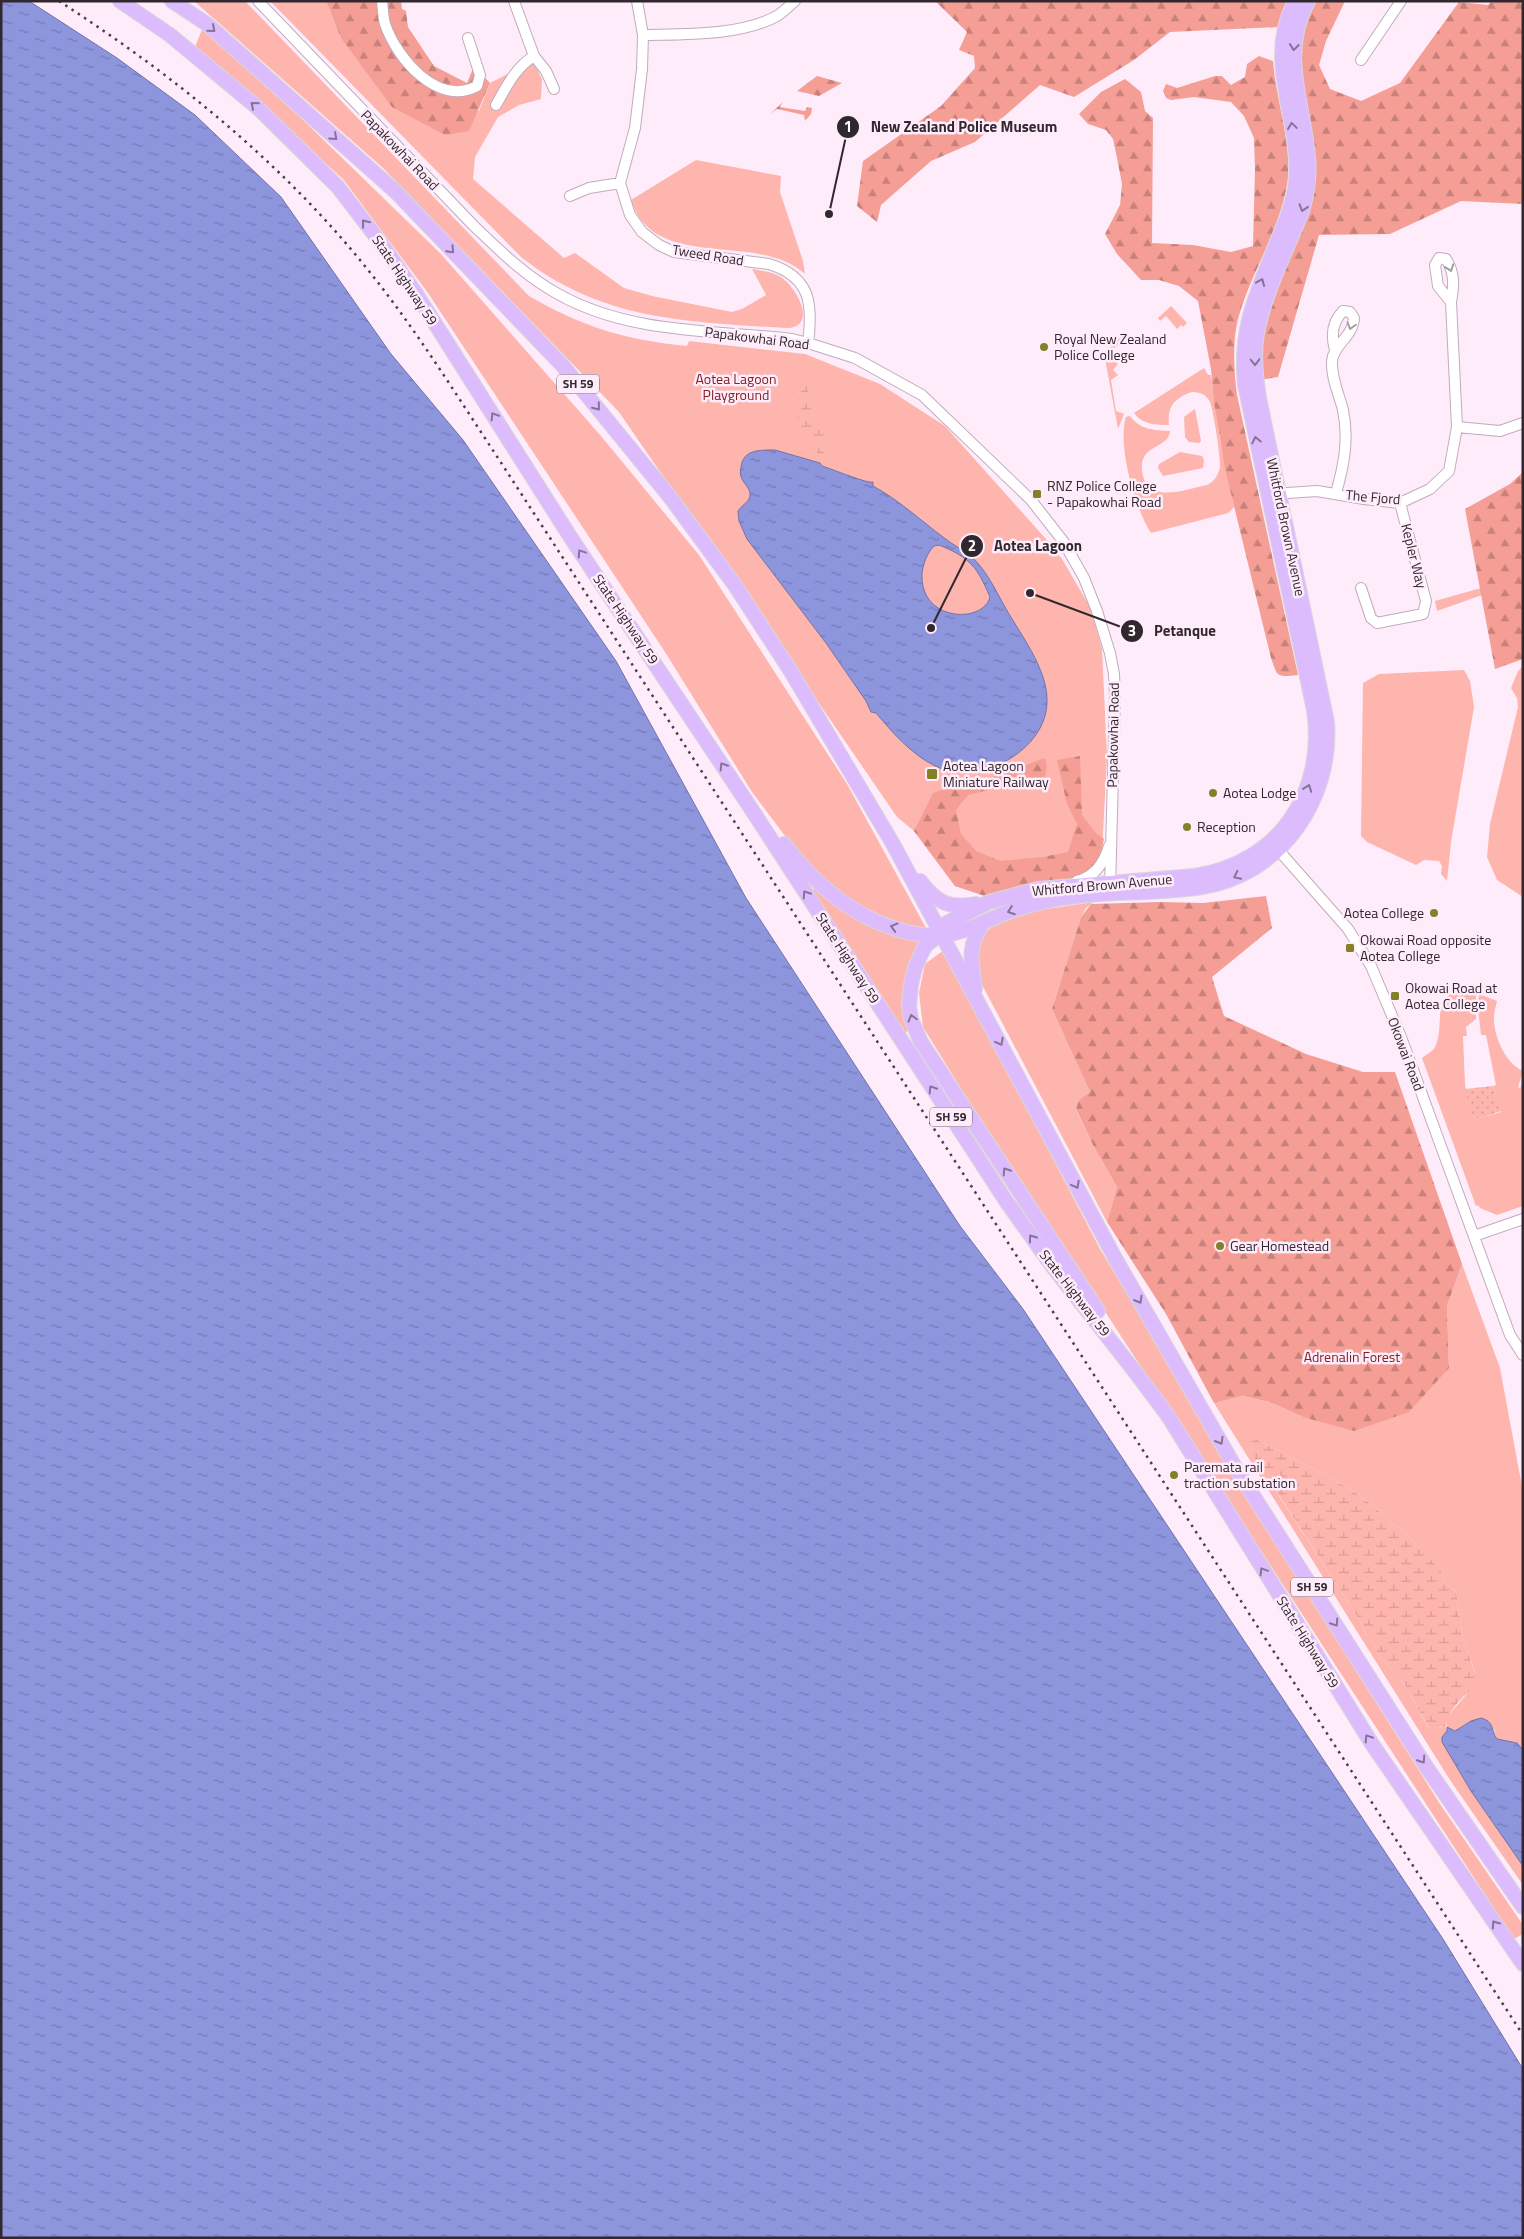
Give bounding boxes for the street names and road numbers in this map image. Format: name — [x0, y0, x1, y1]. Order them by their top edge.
street label: Papakowhai Road — [356, 105, 444, 195]
street label: State Highway 59 — [367, 230, 443, 329]
street label: Tweed Road — [671, 239, 745, 271]
street label: Papakowhai Road — [704, 321, 811, 354]
road number: SH 59 — [557, 374, 599, 394]
street label: Whitford Brown Avenue — [1262, 456, 1311, 598]
street label: The Fjord — [1345, 484, 1401, 509]
street label: Kepler Way — [1396, 521, 1433, 591]
street label: State Highway 59 — [588, 569, 664, 668]
street label: Papakowhai Road — [1101, 682, 1124, 788]
street label: Whitford Brown Avenue — [1031, 868, 1173, 901]
street label: State Highway 59 — [811, 908, 886, 1007]
street label: Okowai Road — [1383, 1014, 1430, 1094]
road number: SH 59 — [930, 1108, 972, 1126]
street label: State Highway 59 — [1035, 1245, 1116, 1341]
road number: SH 59 — [1291, 1578, 1333, 1596]
street label: State Highway 59 — [1272, 1592, 1345, 1692]

